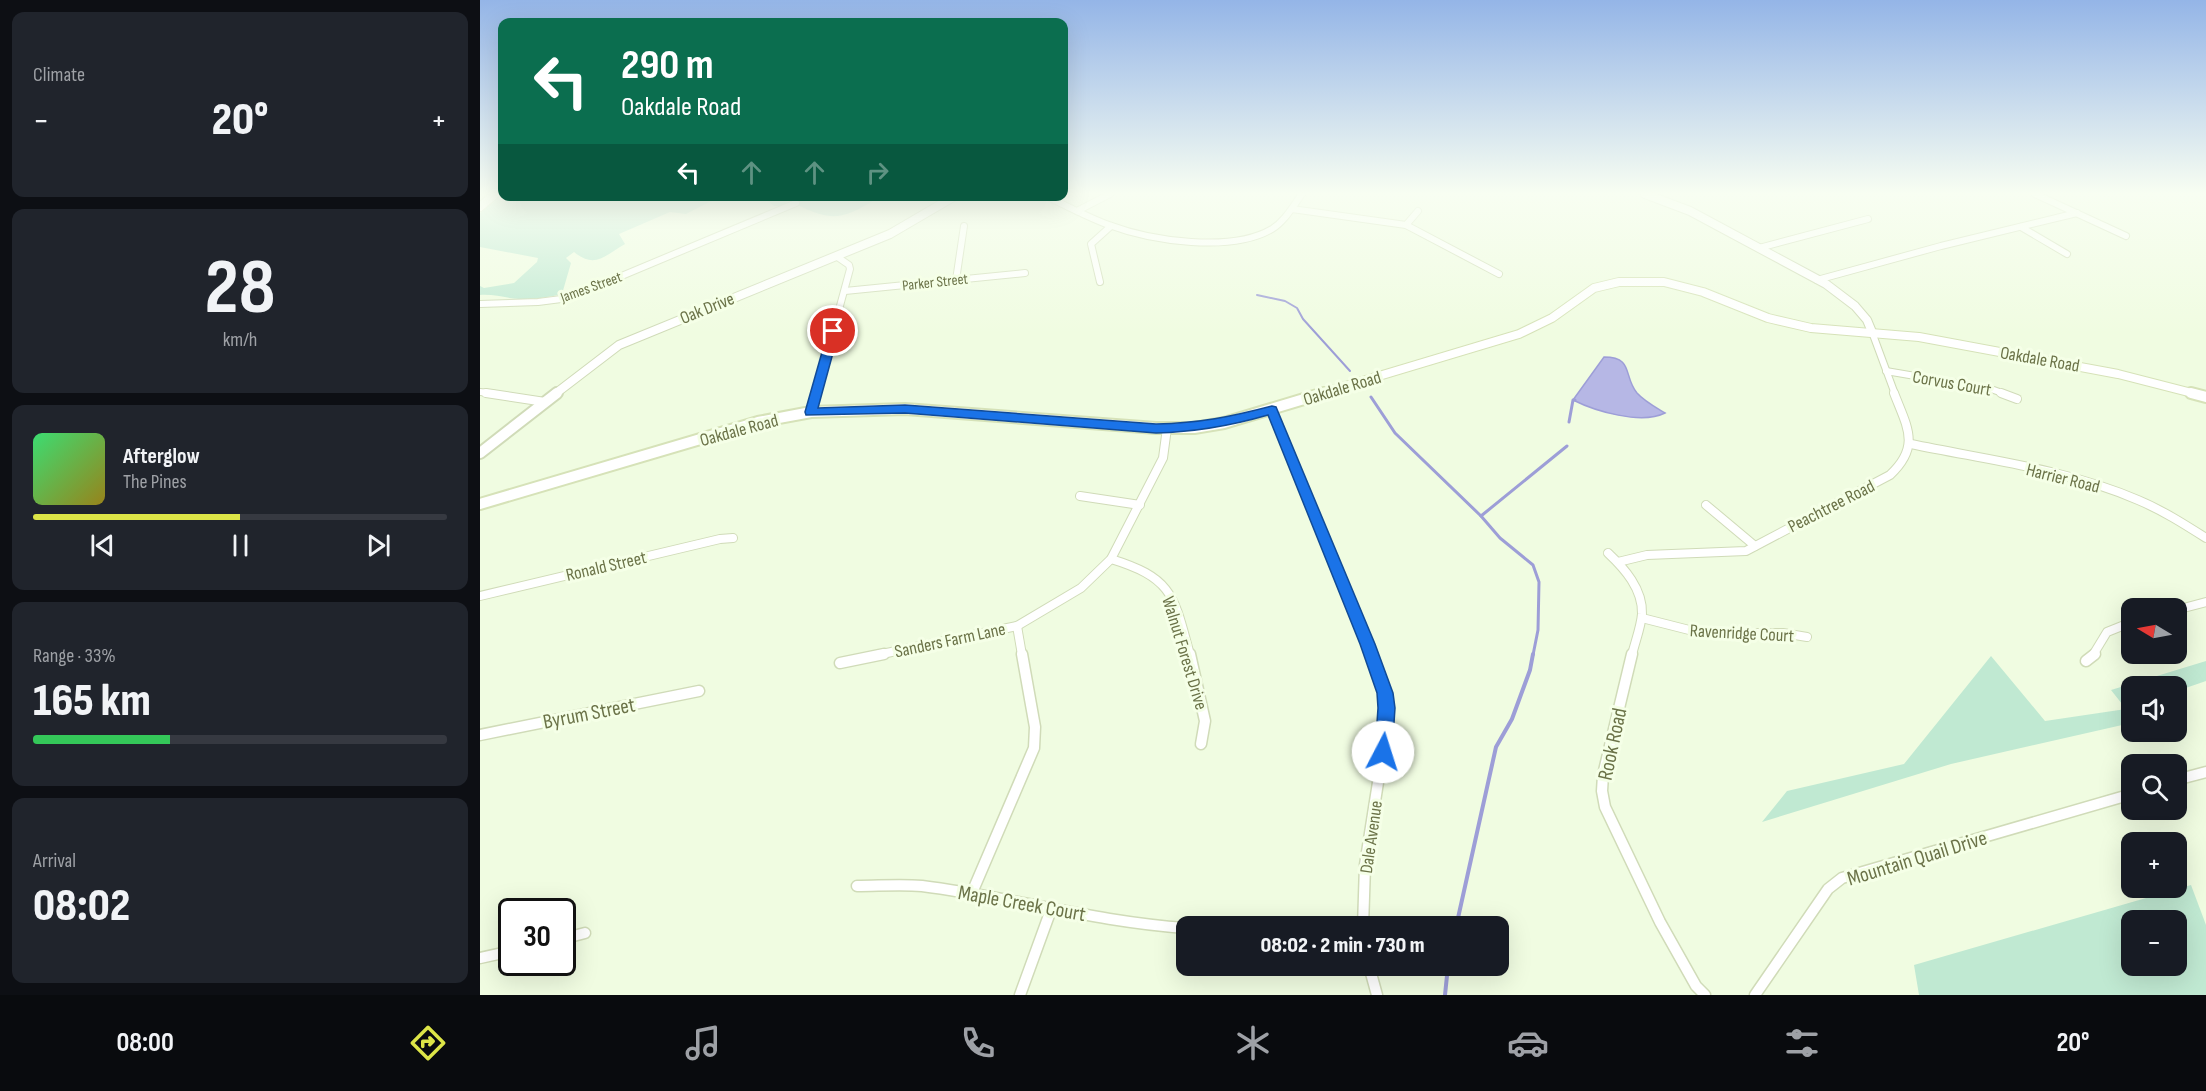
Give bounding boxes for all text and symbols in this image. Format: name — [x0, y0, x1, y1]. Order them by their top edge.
text: 290 m — [621, 40, 714, 91]
icon: left — [522, 42, 600, 120]
text: Climate — [33, 63, 85, 87]
text: Oakdale Road — [621, 91, 741, 123]
text: 20° — [212, 93, 268, 148]
text: − — [33, 101, 49, 141]
text: + — [431, 101, 447, 141]
icon: left — [672, 156, 705, 189]
icon: ahead — [735, 156, 768, 189]
icon: ahead — [798, 156, 831, 189]
icon: right — [861, 156, 894, 189]
text: 28 — [205, 242, 275, 335]
street label: James Street — [557, 267, 625, 308]
street label: Parker Street — [901, 270, 969, 295]
street label: Oak Drive — [677, 288, 737, 329]
pin — [807, 305, 858, 356]
icon: arrive — [816, 314, 849, 347]
text: km/h — [223, 328, 257, 352]
street label: Oakdale Road — [1999, 342, 2081, 377]
street label: Corvus Court — [1911, 366, 1993, 401]
street label: Oakdale Road — [1301, 367, 1384, 410]
street label: Oakdale Road — [698, 410, 781, 451]
text: Afterglow — [123, 443, 200, 470]
street label: Harrier Road — [2024, 459, 2102, 498]
text: The Pines — [123, 470, 187, 494]
street label: Peachtree Road — [1784, 476, 1878, 537]
icon: previous — [86, 529, 119, 562]
icon: pause — [224, 529, 257, 562]
icon: next — [362, 529, 395, 562]
street label: Ronald Street — [564, 547, 649, 586]
street label: Walnut Forest Drive — [1157, 594, 1212, 712]
north arrow — [2121, 598, 2187, 664]
map controls — [2121, 598, 2187, 976]
street label: Sanders Farm Lane — [893, 618, 1007, 662]
street label: Ravenridge Court — [1689, 620, 1795, 647]
text: Range · 33% — [33, 644, 116, 668]
text: 165 km — [33, 674, 151, 729]
button: sound — [2121, 676, 2187, 742]
street label: Byrum Street — [541, 692, 637, 735]
street label: Rook Road — [1593, 706, 1632, 783]
position arrow — [1351, 720, 1415, 784]
button: search — [2121, 754, 2187, 820]
street label: Dale Avenue — [1356, 799, 1387, 875]
street label: Mountain Quail Drive — [1844, 825, 1990, 892]
button: + — [2121, 832, 2187, 898]
text: Arrival — [33, 849, 76, 873]
text: 08:02 — [33, 879, 130, 934]
street label: Maple Creek Court — [956, 880, 1088, 927]
speed limit sign: 30 — [498, 898, 576, 976]
button: − — [2121, 910, 2187, 976]
text: 08:02 · 2 min · 730 m — [1260, 932, 1425, 959]
icon: directions — [407, 1022, 449, 1064]
icon: music — [682, 1022, 724, 1064]
icon: phone — [957, 1022, 999, 1064]
icon: climate — [1232, 1022, 1274, 1064]
icon: car — [1507, 1022, 1549, 1064]
icon: filters — [1781, 1022, 1823, 1064]
text: 08:00 — [116, 1027, 174, 1059]
text: 20° — [2056, 1027, 2090, 1059]

